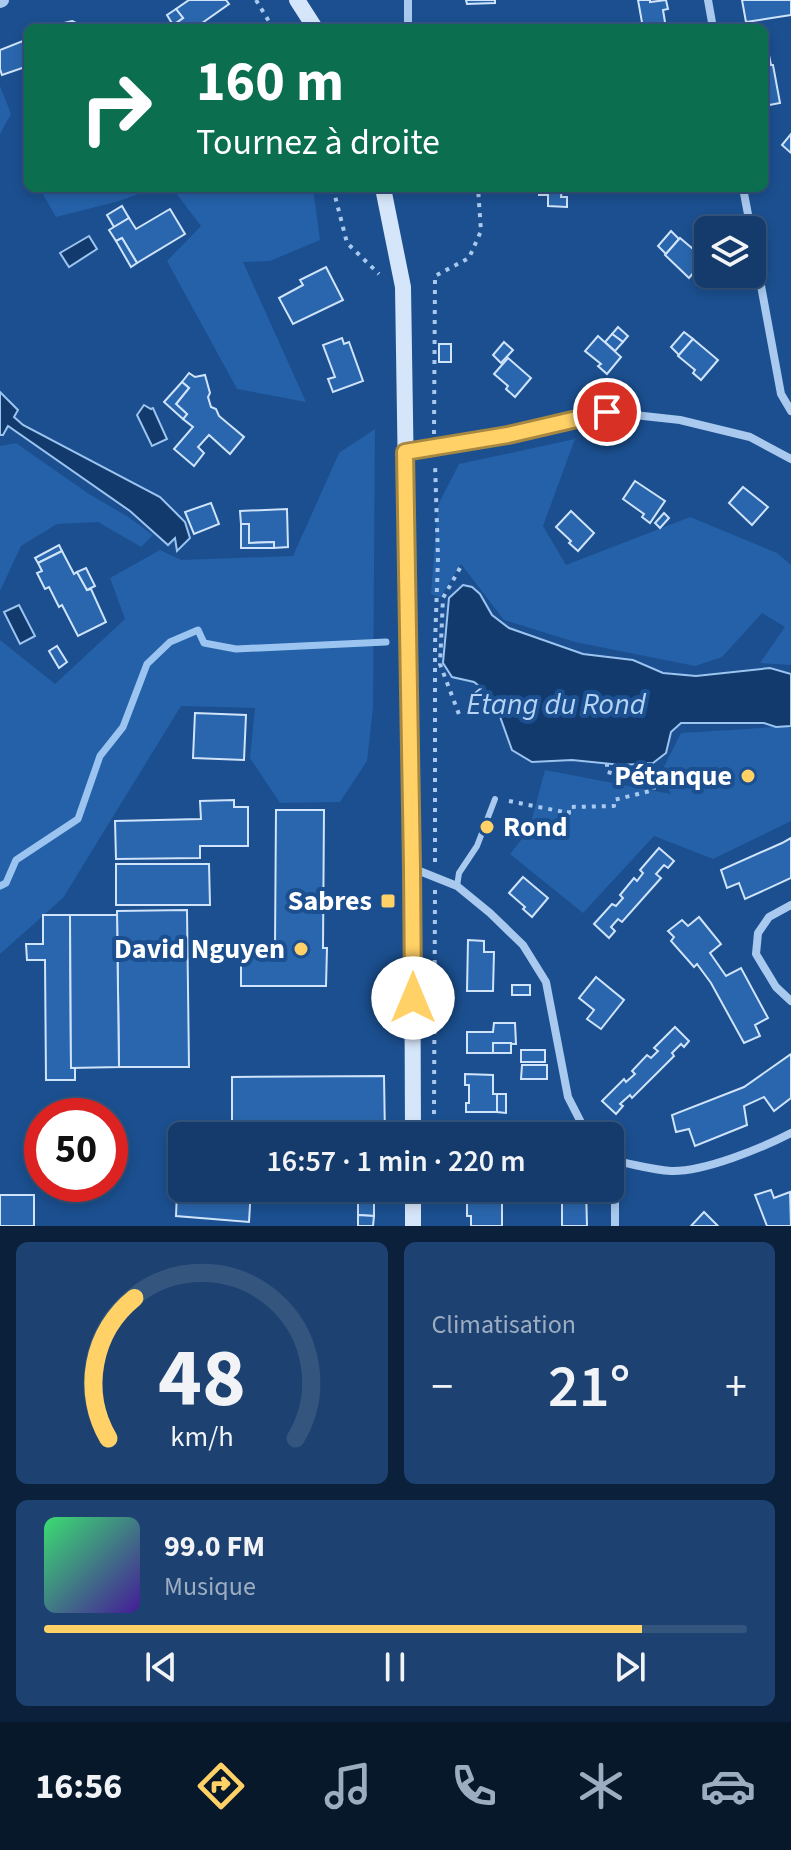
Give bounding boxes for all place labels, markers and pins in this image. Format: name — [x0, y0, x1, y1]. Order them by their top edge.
pin — [573, 378, 641, 446]
place label: Pétanque — [614, 756, 732, 796]
marker: Pétanque — [739, 767, 757, 785]
place label: Rond — [503, 807, 567, 847]
marker: Rond — [478, 818, 496, 836]
place label: Sabres — [288, 881, 372, 921]
marker: Sabres — [379, 892, 397, 910]
place label: David Nguyen — [114, 929, 285, 969]
marker: David Nguyen — [292, 940, 310, 958]

